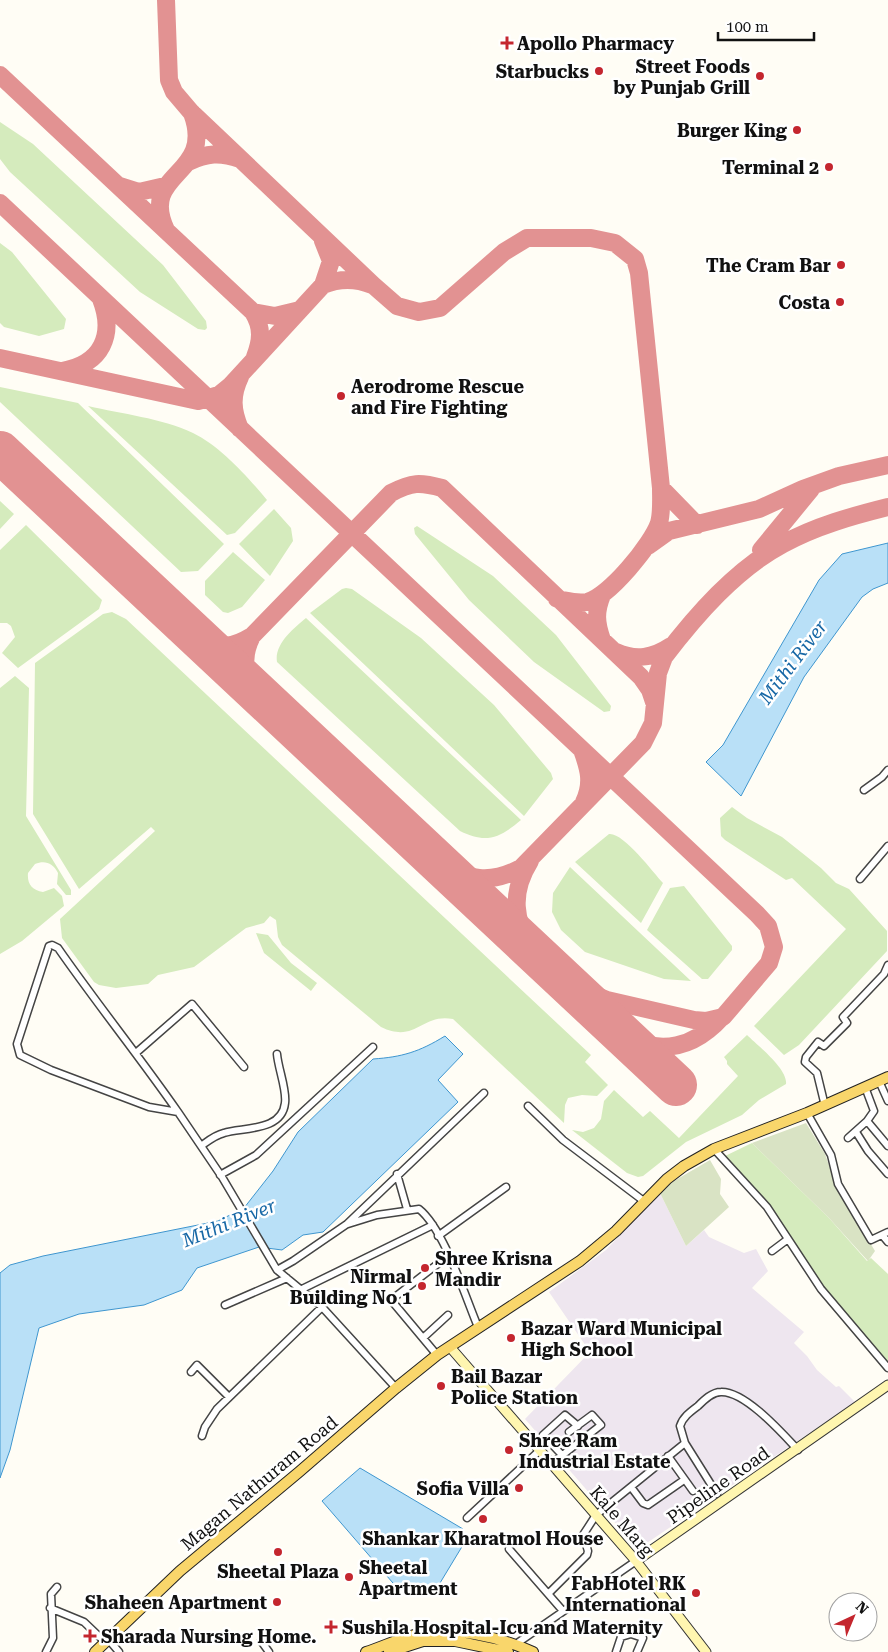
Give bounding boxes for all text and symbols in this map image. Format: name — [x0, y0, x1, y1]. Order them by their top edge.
scale bar — [718, 10, 814, 42]
text: 100 m — [726, 18, 769, 36]
place label: Apollo Pharmacy — [517, 33, 674, 54]
marker: Apollo Pharmacy — [501, 37, 513, 49]
place label: Street Foods by Punjab Grill — [613, 56, 750, 98]
place label: Starbucks — [496, 61, 589, 82]
marker: Starbucks — [593, 65, 605, 77]
marker: Street Foods by Punjab Grill — [754, 70, 766, 82]
place label: Burger King — [677, 120, 788, 141]
marker: Burger King — [791, 124, 803, 136]
place label: Terminal 2 — [722, 157, 819, 178]
marker: Terminal 2 — [823, 161, 835, 173]
place label: The Cram Bar — [706, 255, 831, 276]
marker: The Cram Bar — [835, 259, 847, 271]
place label: Costa — [779, 292, 830, 313]
marker: Costa — [834, 296, 846, 308]
place label: Aerodrome Rescue and Fire Fighting — [351, 376, 524, 418]
marker: Aerodrome Rescue and Fire Fighting — [335, 390, 347, 402]
water label: Mithi River — [753, 615, 832, 709]
water label: Mithi River — [178, 1194, 279, 1253]
place label: Shree Krisna Mandir — [435, 1248, 553, 1290]
marker: Shree Krisna Mandir — [419, 1262, 431, 1274]
place label: Nirmal Building No 1 — [290, 1266, 412, 1308]
marker: Nirmal Building No 1 — [416, 1280, 428, 1292]
place label: Bazar Ward Municipal High School — [521, 1318, 722, 1360]
marker: Bazar Ward Municipal High School — [505, 1332, 517, 1344]
place label: Bail Bazar Police Station — [451, 1366, 578, 1408]
marker: Bail Bazar Police Station — [435, 1380, 447, 1392]
street label: Magan Nathuram Road — [176, 1411, 342, 1555]
place label: Shree Ram Industrial Estate — [519, 1430, 671, 1472]
street label: Pipeline Road — [663, 1442, 774, 1528]
marker: Shree Ram Industrial Estate — [503, 1444, 515, 1456]
place label: Sofia Villa — [417, 1478, 509, 1499]
street label: Kale Marg — [586, 1481, 659, 1561]
marker: Sofia Villa — [513, 1482, 525, 1494]
marker: Shankar Kharatmol House — [477, 1513, 489, 1525]
place label: Shankar Kharatmol House — [362, 1528, 604, 1549]
marker: Sheetal Plaza — [272, 1546, 284, 1558]
place label: Sheetal Apartment — [359, 1557, 458, 1599]
place label: Sheetal Plaza — [217, 1561, 339, 1582]
marker: Sheetal Apartment — [343, 1571, 355, 1583]
place label: FabHotel RK International — [565, 1573, 686, 1615]
marker: FabHotel RK International — [690, 1587, 702, 1599]
place label: Shaheen Apartment — [85, 1592, 267, 1613]
north arrow — [828, 1592, 878, 1642]
marker: Shaheen Apartment — [271, 1596, 283, 1608]
text: N — [853, 1598, 872, 1617]
place label: Sushila Hospital-Icu and Maternity — [342, 1617, 663, 1638]
marker: Sushila Hospital-Icu and Maternity — [324, 1620, 338, 1634]
place label: Sharada Nursing Home. — [101, 1626, 317, 1647]
marker: Sharada Nursing Home. — [83, 1629, 97, 1643]

